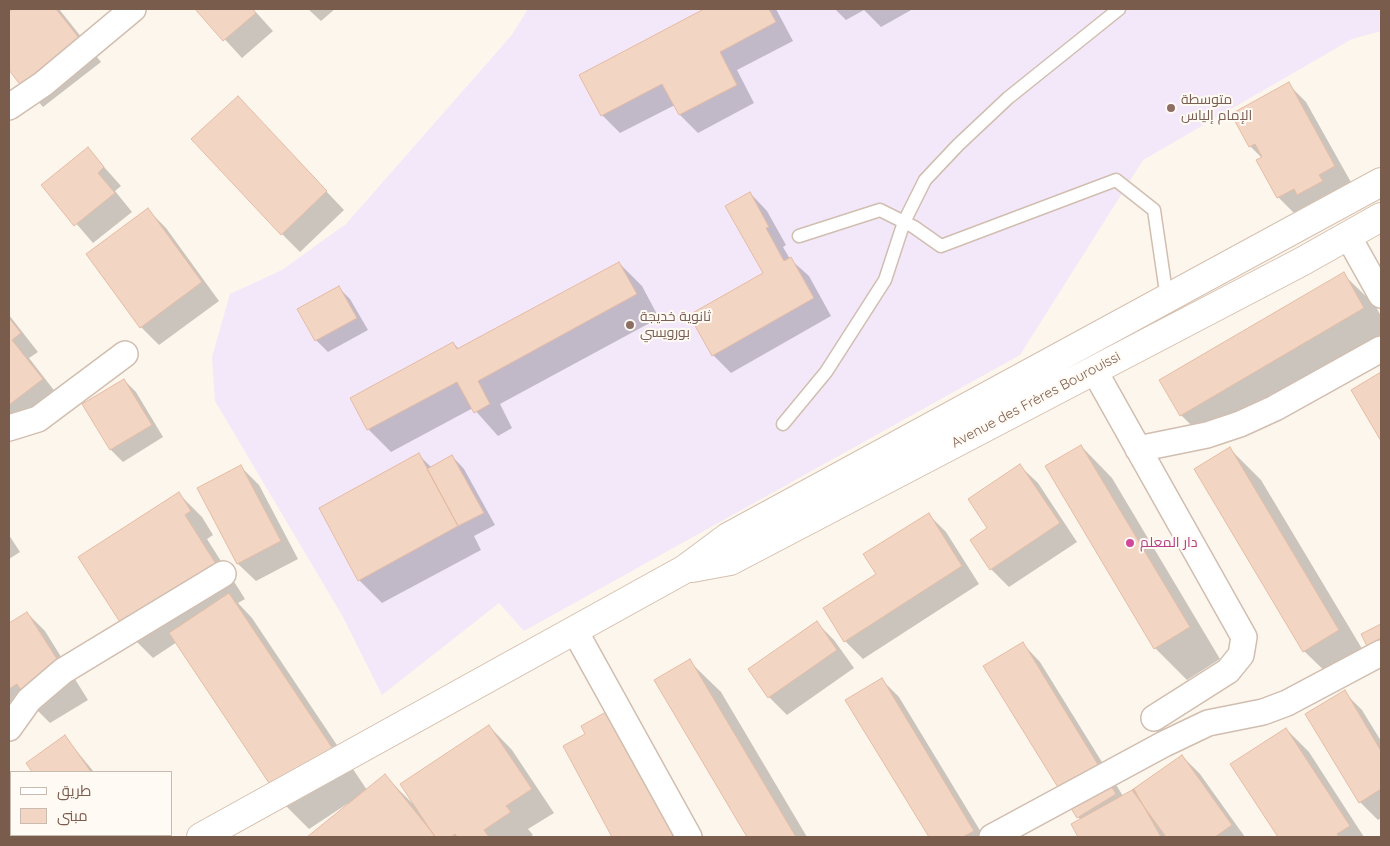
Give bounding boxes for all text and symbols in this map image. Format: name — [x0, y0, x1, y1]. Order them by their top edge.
place label: متوسطة الإمام إلياس — [1181, 92, 1252, 124]
marker: متوسطة الإمام إلياس — [1165, 102, 1177, 114]
place label: ثانوية خديجة بورويسي — [640, 309, 711, 342]
marker: ثانوية خديجة بورويسي — [624, 319, 636, 331]
street label: Avenue des Frères Bourouissi — [949, 348, 1123, 452]
place label: دار المعلم — [1140, 535, 1198, 551]
marker: دار المعلم — [1124, 537, 1136, 549]
legend — [10, 771, 172, 836]
text: طريق — [57, 781, 91, 800]
text: مبنى — [57, 806, 88, 825]

